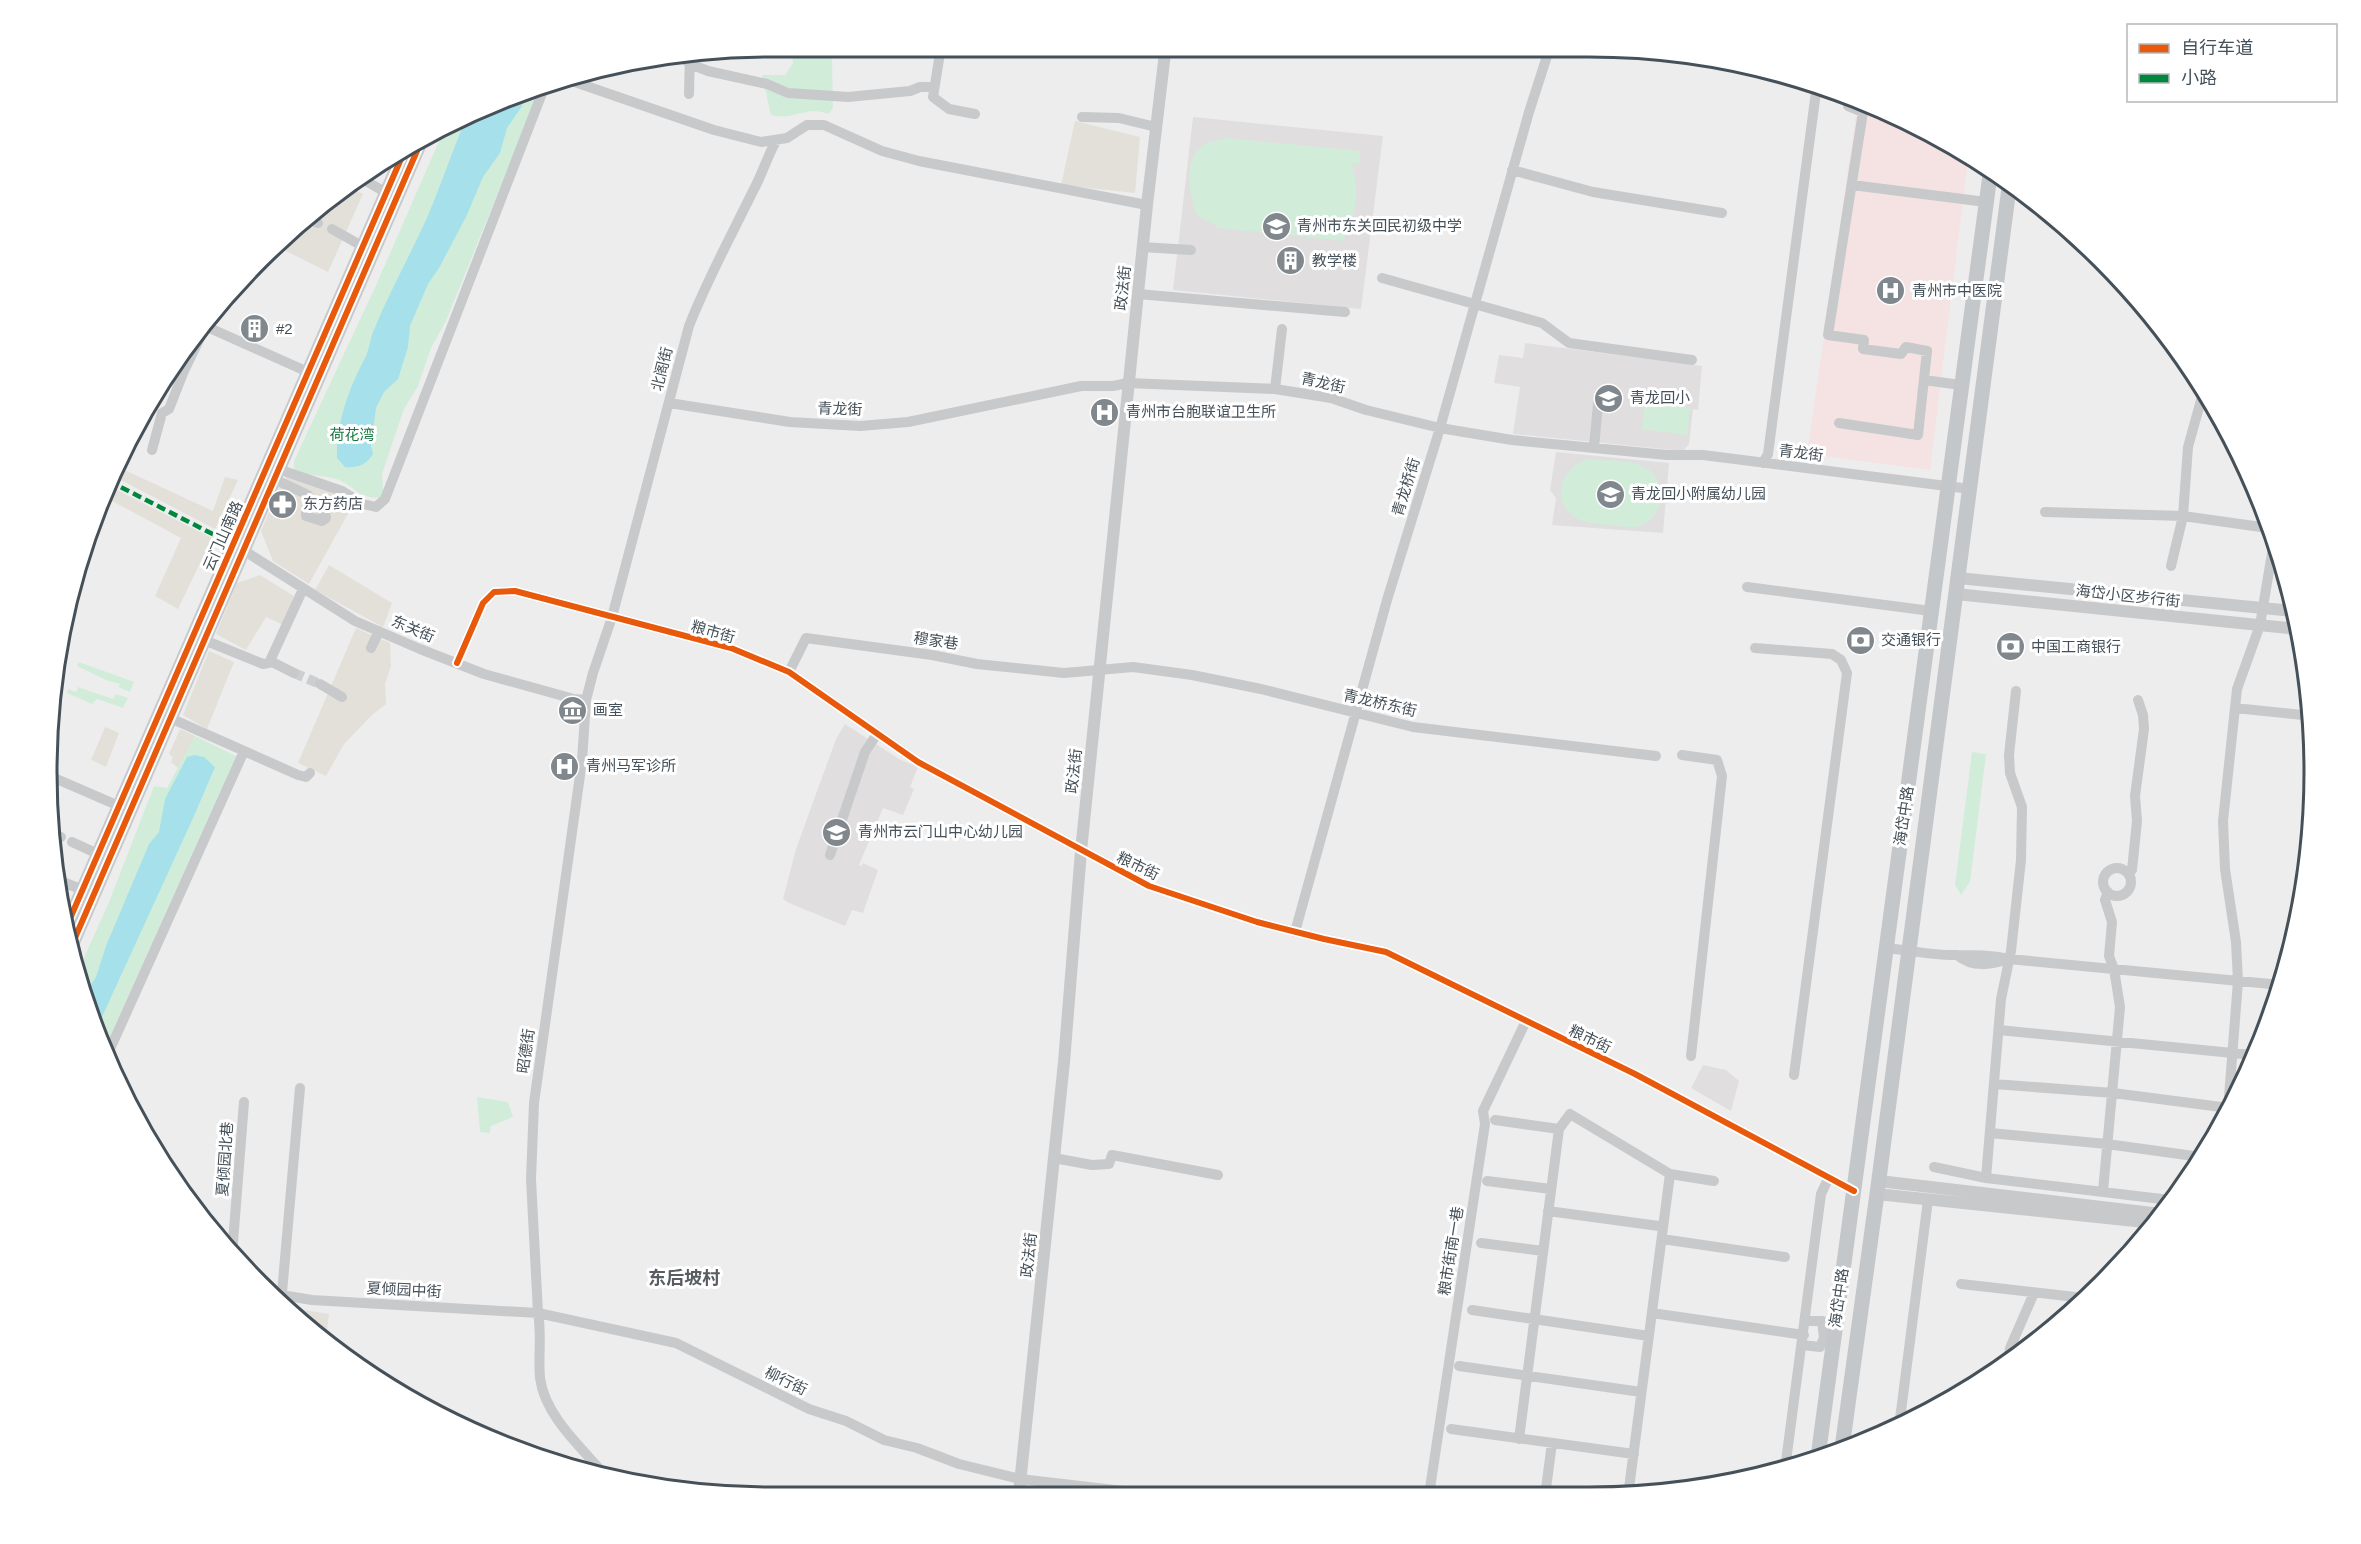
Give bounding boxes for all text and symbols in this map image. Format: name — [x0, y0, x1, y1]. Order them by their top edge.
legend — [2127, 24, 2337, 102]
text: 自行车道 — [2181, 38, 2253, 58]
text: 小路 — [2181, 68, 2217, 88]
school or university icon: 青州市东关回民初级中学 — [1260, 210, 1292, 242]
place label: 青州市东关回民初级中学 — [1297, 217, 1462, 234]
building icon: 教学楼 — [1275, 245, 1307, 277]
place label: 教学楼 — [1312, 252, 1357, 269]
street label: 政法街 — [1112, 265, 1133, 311]
hospital icon: 青州市中医院 — [1875, 275, 1907, 307]
place label: 青州市中医院 — [1912, 282, 2002, 299]
building icon: #2 — [239, 313, 271, 345]
place label: #2 — [276, 320, 293, 337]
street label: 北阁街 — [648, 345, 675, 393]
street label: 青龙街 — [1299, 369, 1347, 396]
school or university icon: 青龙回小 — [1593, 382, 1625, 414]
place label: 青龙回小 — [1630, 389, 1690, 406]
hospital icon: 青州市台胞联谊卫生所 — [1089, 396, 1121, 428]
street label: 青龙街 — [817, 399, 863, 418]
place label: 青州市台胞联谊卫生所 — [1126, 403, 1276, 420]
park label: 荷花湾 — [329, 426, 375, 443]
street label: 青龙街 — [1778, 441, 1824, 464]
street label: 青龙桥街 — [1389, 456, 1422, 518]
school or university icon: 青龙回小附属幼儿园 — [1594, 478, 1626, 510]
place label: 青龙回小附属幼儿园 — [1631, 485, 1766, 502]
pharmacy icon: 东方药店 — [266, 488, 298, 520]
place label: 东方药店 — [303, 495, 363, 512]
street label: 云门山南路 — [200, 498, 246, 574]
street label: 海岱小区步行街 — [2075, 582, 2181, 609]
street label: 东关街 — [389, 612, 437, 645]
street label: 粮市街 — [689, 617, 737, 646]
bank icon: 交通银行 — [1844, 624, 1876, 656]
street label: 穆家巷 — [913, 629, 960, 652]
place label: 交通银行 — [1881, 631, 1941, 648]
bank icon: 中国工商银行 — [1994, 631, 2026, 663]
place label: 中国工商银行 — [2031, 638, 2121, 655]
street label: 青龙桥东街 — [1342, 686, 1419, 719]
museum icon: 画室 — [556, 694, 588, 726]
place label: 画室 — [593, 701, 623, 718]
street label: 政法街 — [1063, 748, 1084, 794]
hospital icon: 青州马军诊所 — [549, 750, 581, 782]
place label: 青州马军诊所 — [586, 757, 676, 774]
street label: 海岱中路 — [1891, 785, 1916, 847]
school or university icon: 青州市云门山中心幼儿园 — [821, 816, 853, 848]
place label: 青州市云门山中心幼儿园 — [858, 823, 1023, 840]
street label: 粮市街 — [1114, 848, 1162, 883]
street label: 粮市街 — [1566, 1021, 1614, 1056]
street label: 昭德街 — [514, 1027, 537, 1074]
street label: 夏倾园北巷 — [213, 1121, 236, 1197]
street label: 粮市街南一巷 — [1435, 1205, 1466, 1297]
street label: 政法街 — [1018, 1232, 1039, 1278]
street label: 海岱中路 — [1826, 1267, 1851, 1329]
district label: 东后坡村 — [648, 1268, 720, 1288]
street label: 夏倾园中街 — [366, 1279, 442, 1300]
street label: 柳行街 — [762, 1363, 810, 1398]

